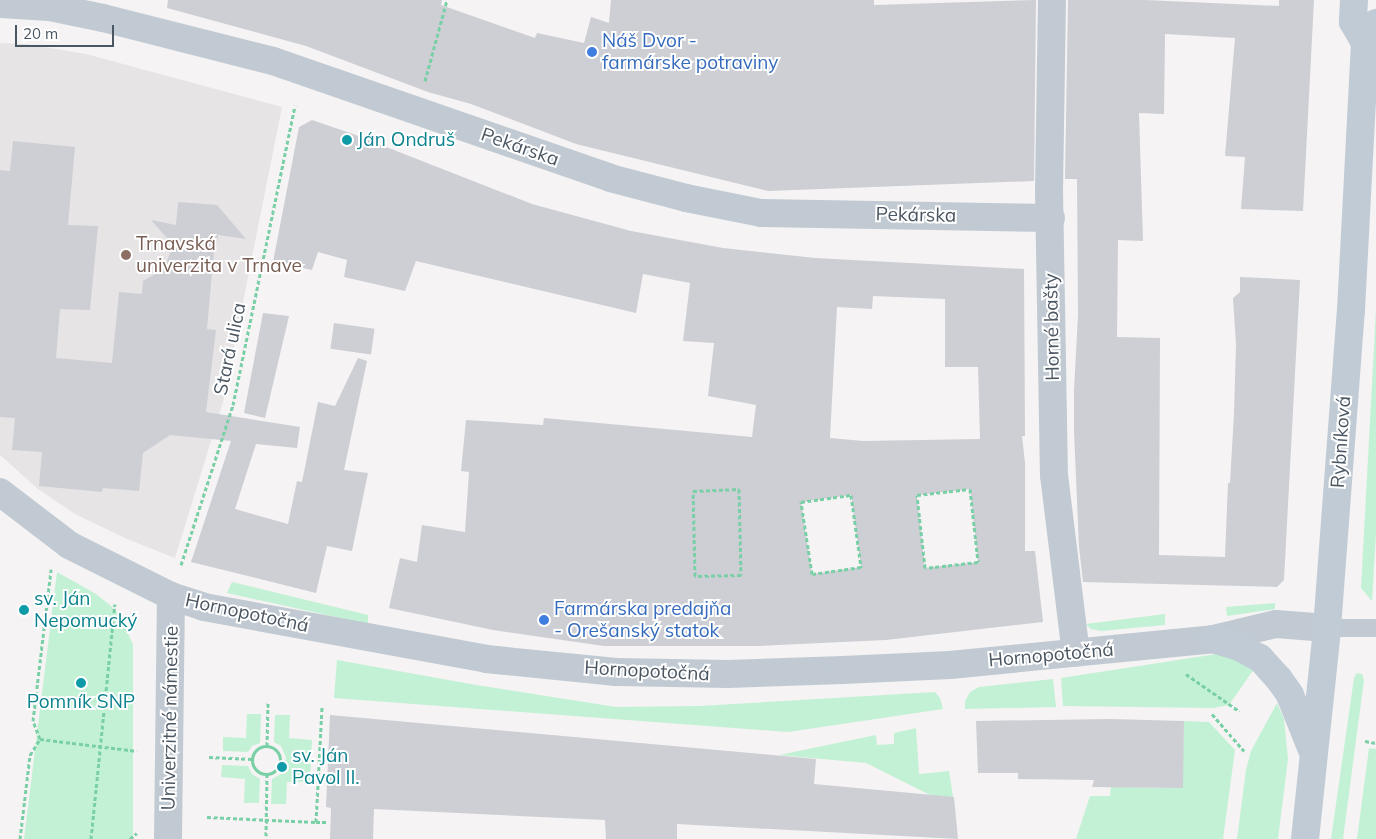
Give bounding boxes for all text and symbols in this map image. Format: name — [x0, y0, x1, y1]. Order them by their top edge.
scale bar — [18, 15, 116, 47]
text: 20 m — [23, 24, 58, 43]
place label: Náš Dvor - farmárske potraviny — [602, 30, 778, 74]
marker: Náš Dvor - farmárske potraviny — [586, 46, 598, 58]
street label: Pekárska — [478, 123, 562, 171]
place label: Ján Ondruš — [357, 129, 455, 151]
marker: Ján Ondruš — [341, 134, 353, 146]
street label: Pekárska — [875, 203, 957, 227]
place label: Trnavská univerzita v Trnave — [136, 233, 302, 277]
marker: Trnavská univerzita v Trnave — [120, 249, 132, 261]
street label: Horné bašty — [1040, 273, 1064, 381]
street label: Stará ulica — [209, 301, 251, 397]
street label: Rybníková — [1326, 395, 1356, 489]
place label: sv. Ján Nepomucký — [34, 588, 137, 632]
street label: Hornopotočná — [183, 589, 311, 637]
place label: Farmárska predajňa - Orešanský statok — [554, 598, 731, 642]
marker: sv. Ján Nepomucký — [18, 604, 30, 616]
marker: Farmárska predajňa - Orešanský statok — [538, 614, 550, 626]
street label: Univerzitné námestie — [157, 626, 183, 810]
street label: Hornopotočná — [987, 638, 1115, 672]
street label: Hornopotočná — [584, 656, 710, 686]
marker: Pomník SNP — [75, 677, 87, 689]
place label: Pomník SNP — [27, 691, 135, 713]
place label: sv. Ján Pavol II. — [292, 745, 360, 789]
marker: sv. Ján Pavol II. — [276, 761, 288, 773]

